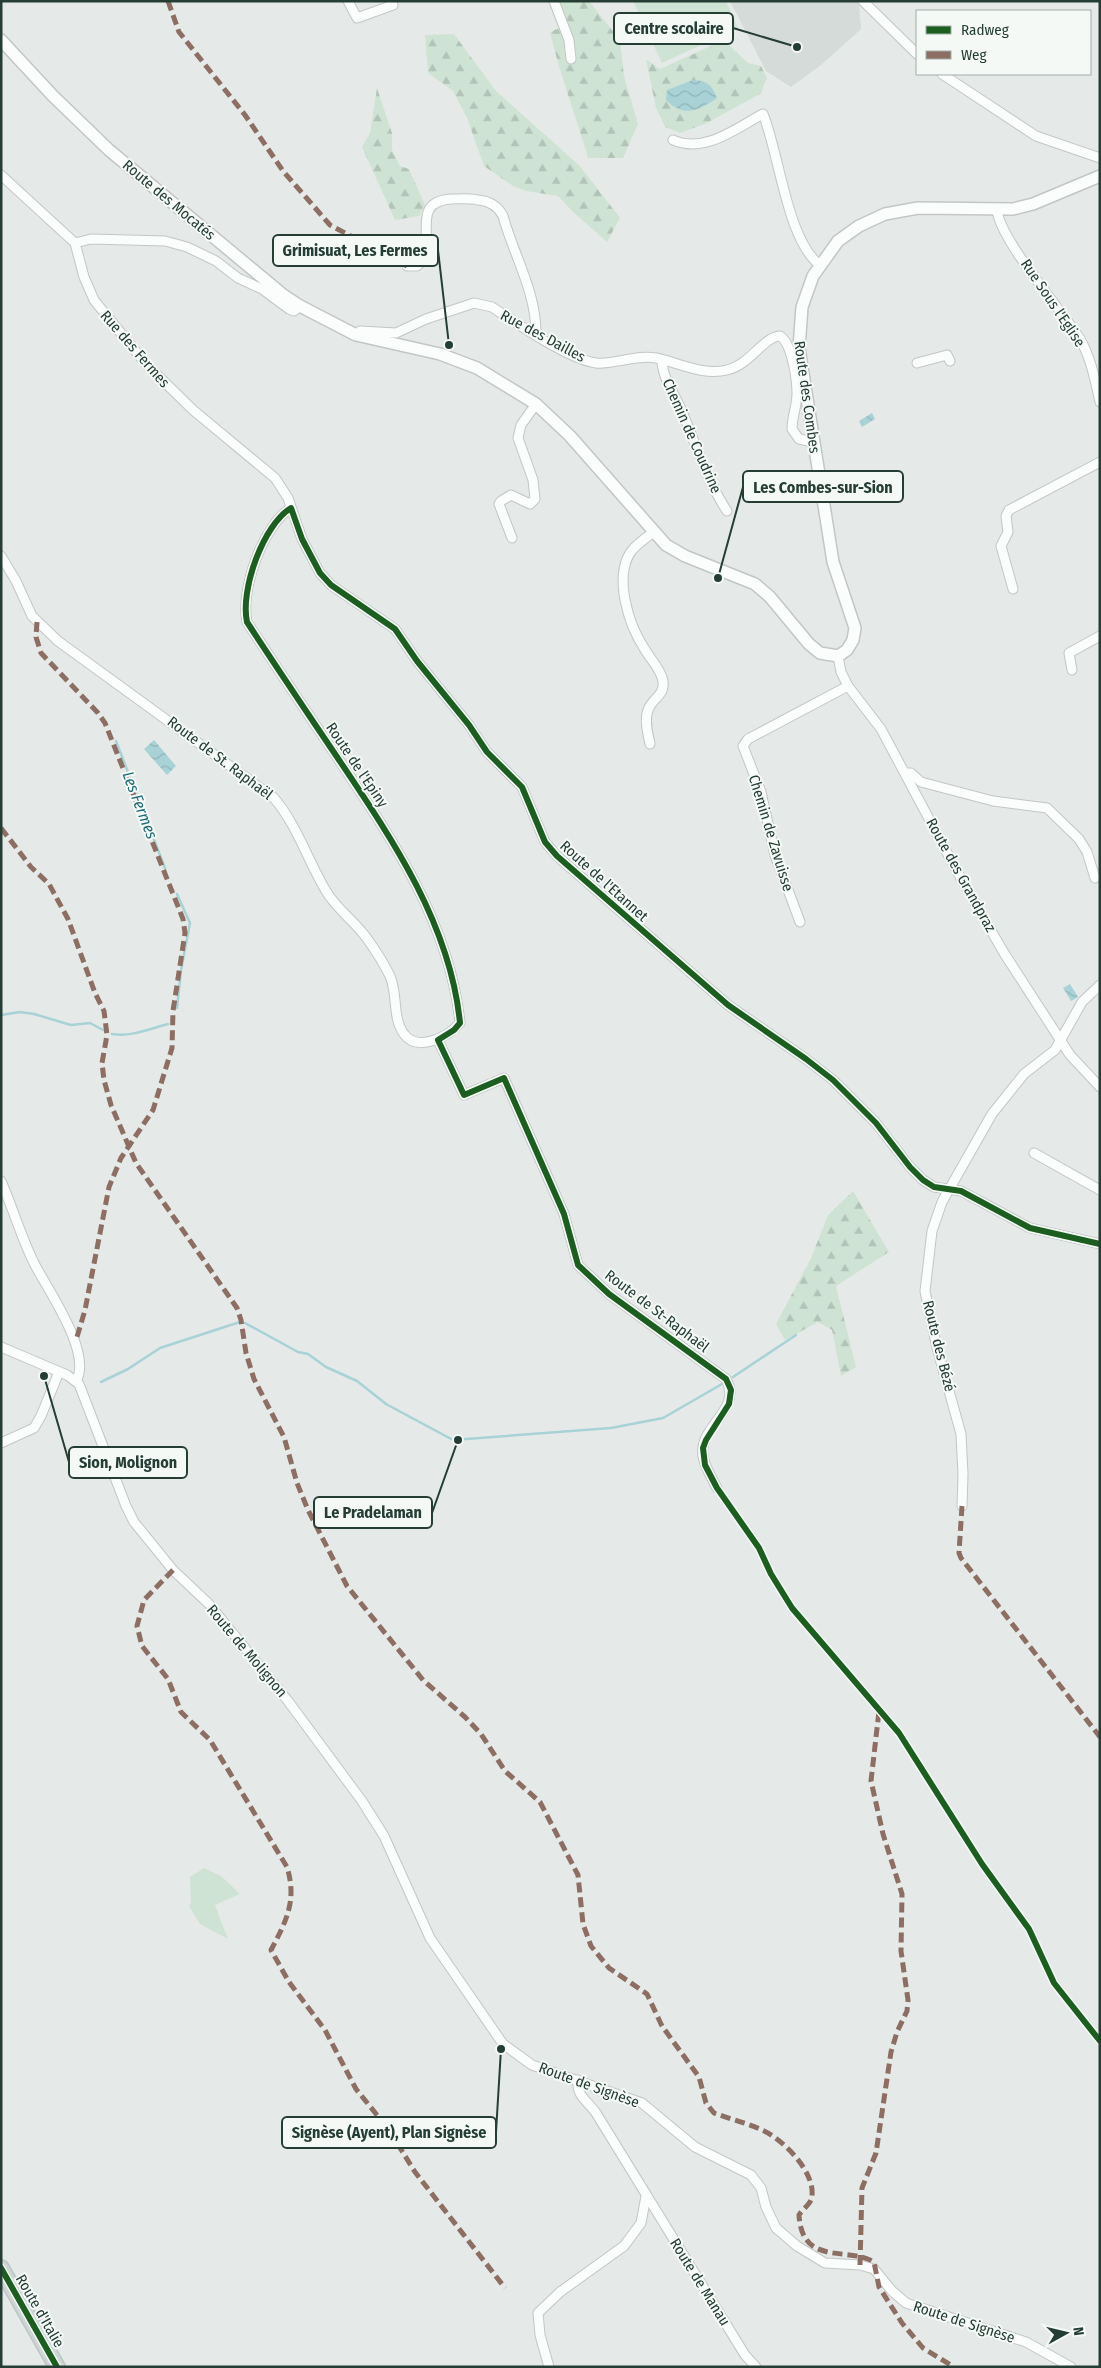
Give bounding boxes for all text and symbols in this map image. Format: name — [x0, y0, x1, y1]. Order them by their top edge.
legend — [916, 10, 1091, 75]
callout: Centre scolaire — [614, 13, 733, 44]
text: Centre scolaire — [624, 19, 724, 38]
text: Radweg — [961, 21, 1009, 39]
text: Weg — [961, 46, 987, 64]
street label: Route des Mocatés — [119, 156, 219, 244]
callout: Grimisuat, Les Fermes — [273, 235, 438, 266]
text: Grimisuat, Les Fermes — [282, 241, 428, 260]
street label: Rue Sous l'Eglise — [1017, 256, 1089, 350]
street label: Rue des Dailles — [497, 306, 589, 366]
street label: Rue des Fermes — [97, 307, 173, 391]
street label: Route des Combes — [790, 340, 824, 454]
street label: Chemin de Coudrine — [659, 376, 725, 496]
callout: Les Combes-sur-Sion — [743, 471, 903, 502]
text: Les Combes-sur-Sion — [753, 478, 893, 497]
street label: Route de St. Raphaël — [164, 712, 276, 804]
street label: Route de l'Epiny — [322, 719, 392, 811]
water label: Les Fermes — [118, 769, 162, 842]
street label: Chemin de Zavuisse — [745, 773, 797, 893]
street label: Route des Grandpraz — [922, 815, 1000, 935]
street label: Route de l'Etannet — [556, 837, 652, 925]
street label: Route de St-Raphaël — [601, 1266, 713, 1356]
street label: Route des Bézé — [919, 1298, 959, 1394]
callout: Sion, Molignon — [69, 1447, 187, 1478]
text: Sion, Molignon — [79, 1453, 177, 1472]
callout: Le Pradelaman — [314, 1497, 432, 1528]
text: Le Pradelaman — [324, 1503, 422, 1522]
street label: Route de Molignon — [203, 1601, 291, 1701]
street label: Route de Signèse — [536, 2058, 642, 2112]
callout: Signèse (Ayent), Plan Signèse — [282, 2117, 496, 2148]
text: Signèse (Ayent), Plan Signèse — [292, 2123, 486, 2142]
street label: Route de Manau — [666, 2235, 734, 2329]
street label: Route d'Italie — [12, 2271, 68, 2351]
street label: Route de Signèse — [911, 2297, 1017, 2347]
north arrow — [1041, 2308, 1091, 2358]
text: N — [1069, 2326, 1087, 2337]

